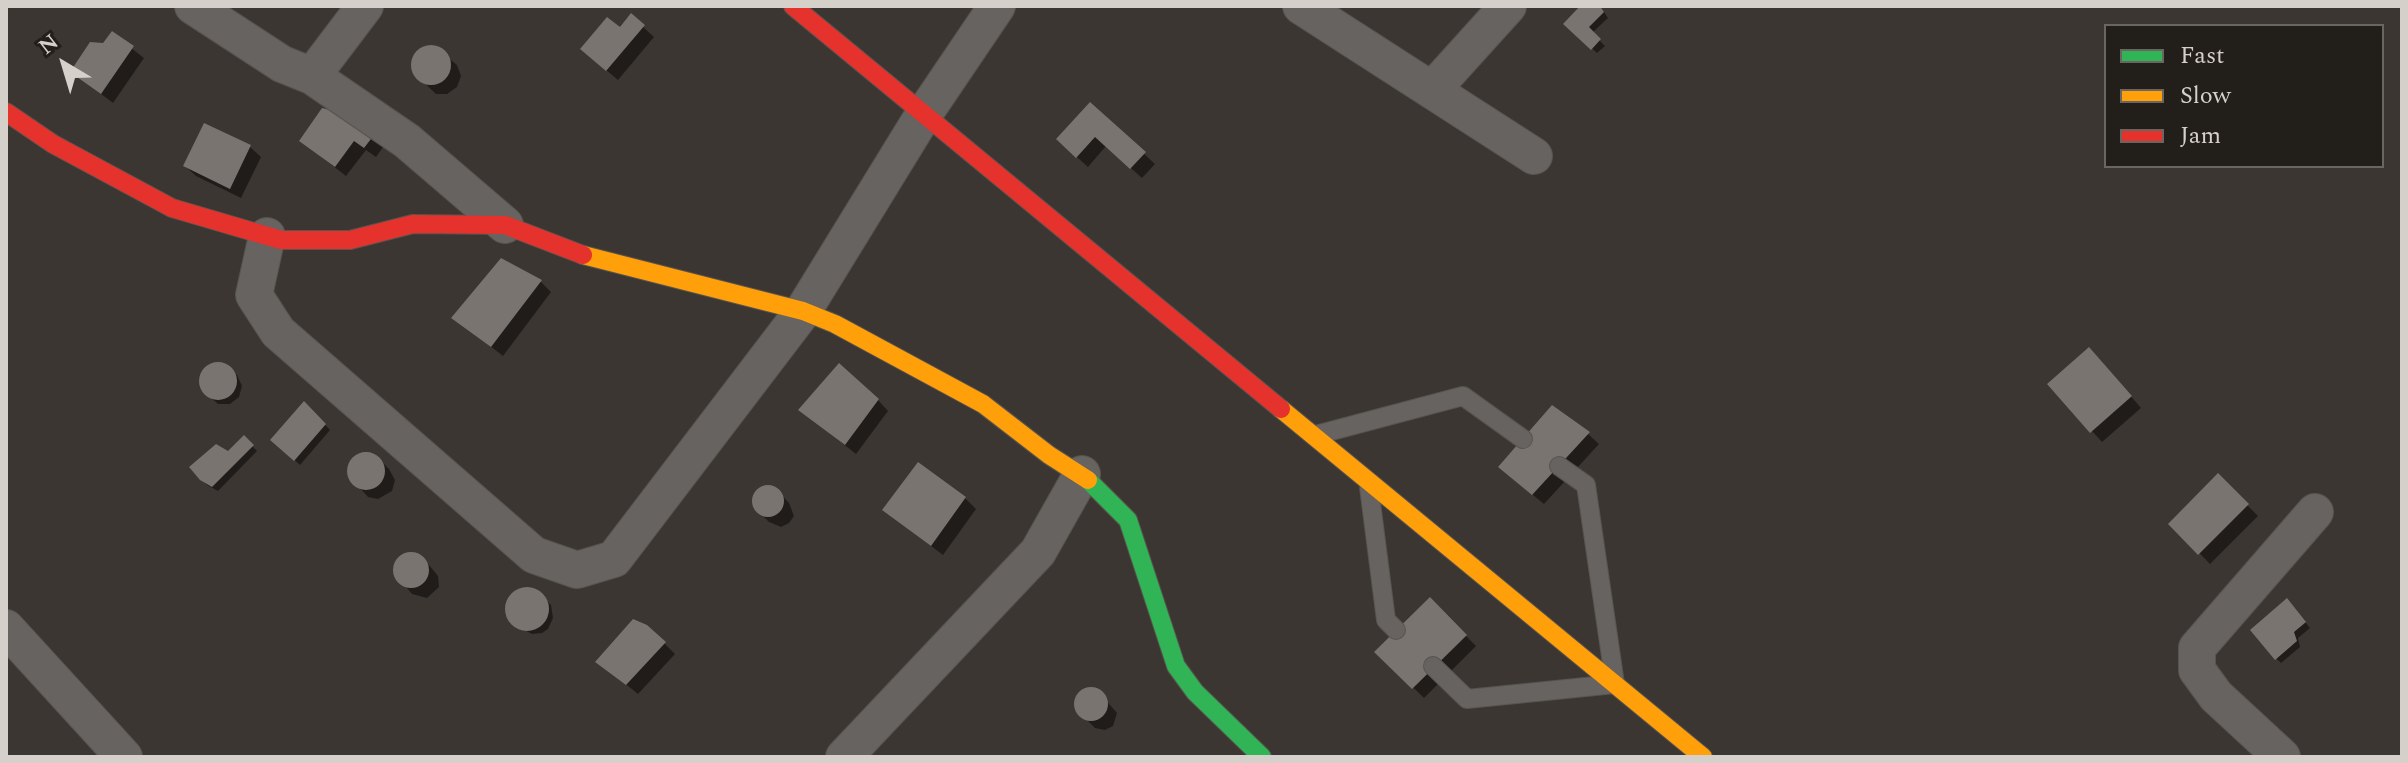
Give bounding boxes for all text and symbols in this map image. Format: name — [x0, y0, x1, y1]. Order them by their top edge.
north arrow — [24, 24, 104, 104]
legend — [2104, 24, 2384, 168]
text: N — [32, 26, 66, 63]
text: Fast — [2180, 38, 2225, 74]
text: Slow — [2180, 78, 2231, 114]
text: Jam — [2180, 118, 2221, 154]

